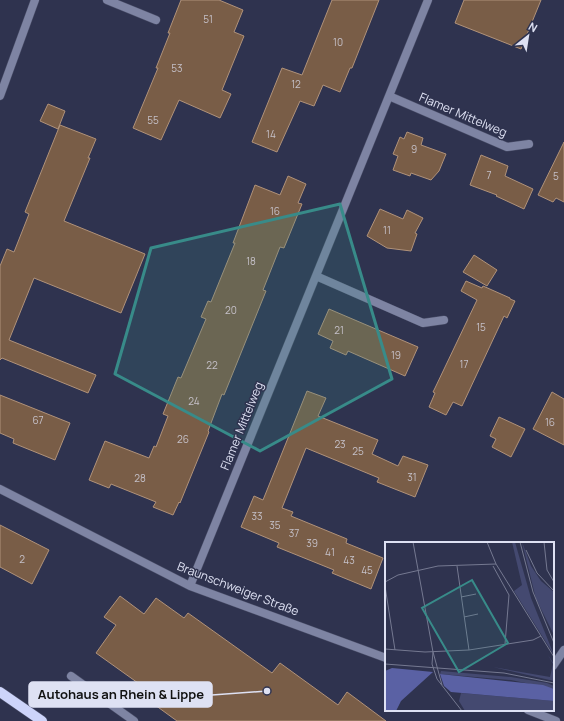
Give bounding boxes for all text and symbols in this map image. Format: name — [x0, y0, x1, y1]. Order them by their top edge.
house number: 51 — [203, 12, 213, 26]
north arrow — [508, 16, 548, 56]
text: N — [526, 18, 541, 35]
house number: 10 — [333, 35, 343, 49]
house number: 53 — [171, 61, 183, 75]
house number: 12 — [291, 77, 301, 91]
street label: Flamer Mittelweg — [417, 88, 510, 141]
house number: 55 — [147, 113, 159, 127]
house number: 14 — [266, 127, 276, 141]
house number: 9 — [411, 142, 417, 156]
house number: 7 — [486, 168, 492, 182]
house number: 5 — [553, 169, 559, 183]
house number: 16 — [270, 204, 280, 218]
house number: 11 — [383, 223, 391, 237]
house number: 18 — [246, 254, 256, 268]
house number: 20 — [225, 303, 237, 317]
house number: 15 — [476, 320, 486, 334]
house number: 21 — [334, 323, 344, 337]
house number: 19 — [391, 348, 401, 362]
house number: 17 — [460, 357, 468, 371]
house number: 22 — [206, 358, 218, 372]
street label: Flamer Mittelweg — [216, 379, 267, 473]
house number: 24 — [188, 394, 200, 408]
house number: 67 — [32, 413, 44, 427]
house number: 16 — [545, 415, 555, 429]
house number: 26 — [177, 432, 189, 446]
house number: 23 — [334, 437, 346, 451]
house number: 25 — [352, 444, 364, 458]
house number: 31 — [407, 470, 417, 484]
house number: 28 — [134, 471, 146, 485]
house number: 33 — [251, 509, 263, 523]
house number: 35 — [269, 518, 281, 532]
house number: 37 — [289, 526, 299, 540]
house number: 39 — [306, 536, 318, 550]
inset map — [385, 542, 554, 711]
house number: 41 — [325, 545, 335, 559]
house number: 2 — [19, 552, 25, 566]
house number: 43 — [343, 553, 355, 567]
street label: Braunschweiger Straße — [175, 557, 302, 620]
house number: 45 — [361, 563, 373, 577]
callout: Autohaus an Rhein & Lippe — [29, 682, 212, 707]
text: Autohaus an Rhein & Lippe — [38, 685, 204, 703]

